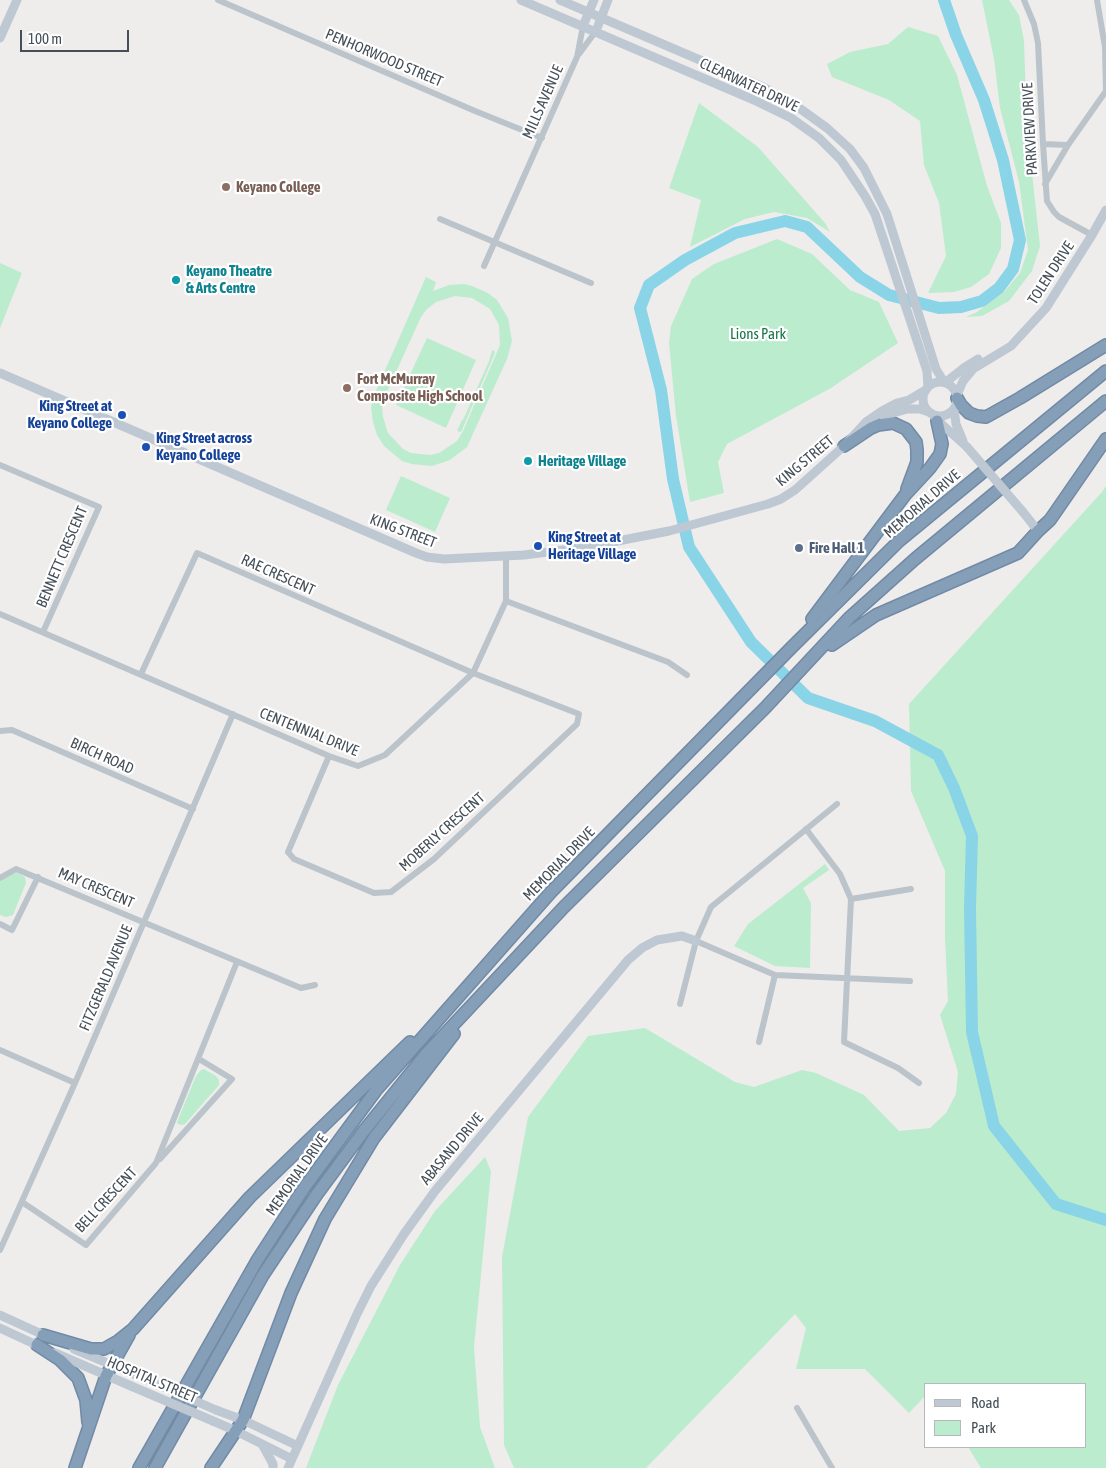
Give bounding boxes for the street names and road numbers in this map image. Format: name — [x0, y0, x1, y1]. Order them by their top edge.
street label: PENHORWOOD STREET — [323, 25, 445, 91]
street label: CLEARWATER DRIVE — [697, 54, 801, 116]
street label: MILLS AVENUE — [519, 62, 567, 142]
street label: PARKVIEW DRIVE — [1019, 82, 1041, 176]
street label: TOLEN DRIVE — [1024, 238, 1078, 308]
street label: KING STREET — [772, 432, 838, 490]
street label: MEMORIAL DRIVE — [880, 466, 964, 542]
street label: BENNETT CRESCENT — [33, 504, 91, 610]
street label: KING STREET — [367, 510, 439, 552]
street label: RAE CRESCENT — [238, 551, 318, 599]
street label: CENTENNIAL DRIVE — [257, 704, 361, 760]
street label: BIRCH ROAD — [67, 734, 137, 778]
street label: MOBERLY CRESCENT — [396, 789, 488, 875]
street label: MEMORIAL DRIVE — [519, 823, 599, 905]
street label: MAY CRESCENT — [55, 864, 137, 912]
street label: FITZGERALD AVENUE — [76, 922, 136, 1034]
street label: ABASAND DRIVE — [417, 1109, 487, 1189]
street label: MEMORIAL DRIVE — [262, 1131, 332, 1219]
street label: BELL CRESCENT — [71, 1164, 141, 1236]
street label: HOSPITAL STREET — [104, 1353, 200, 1407]

